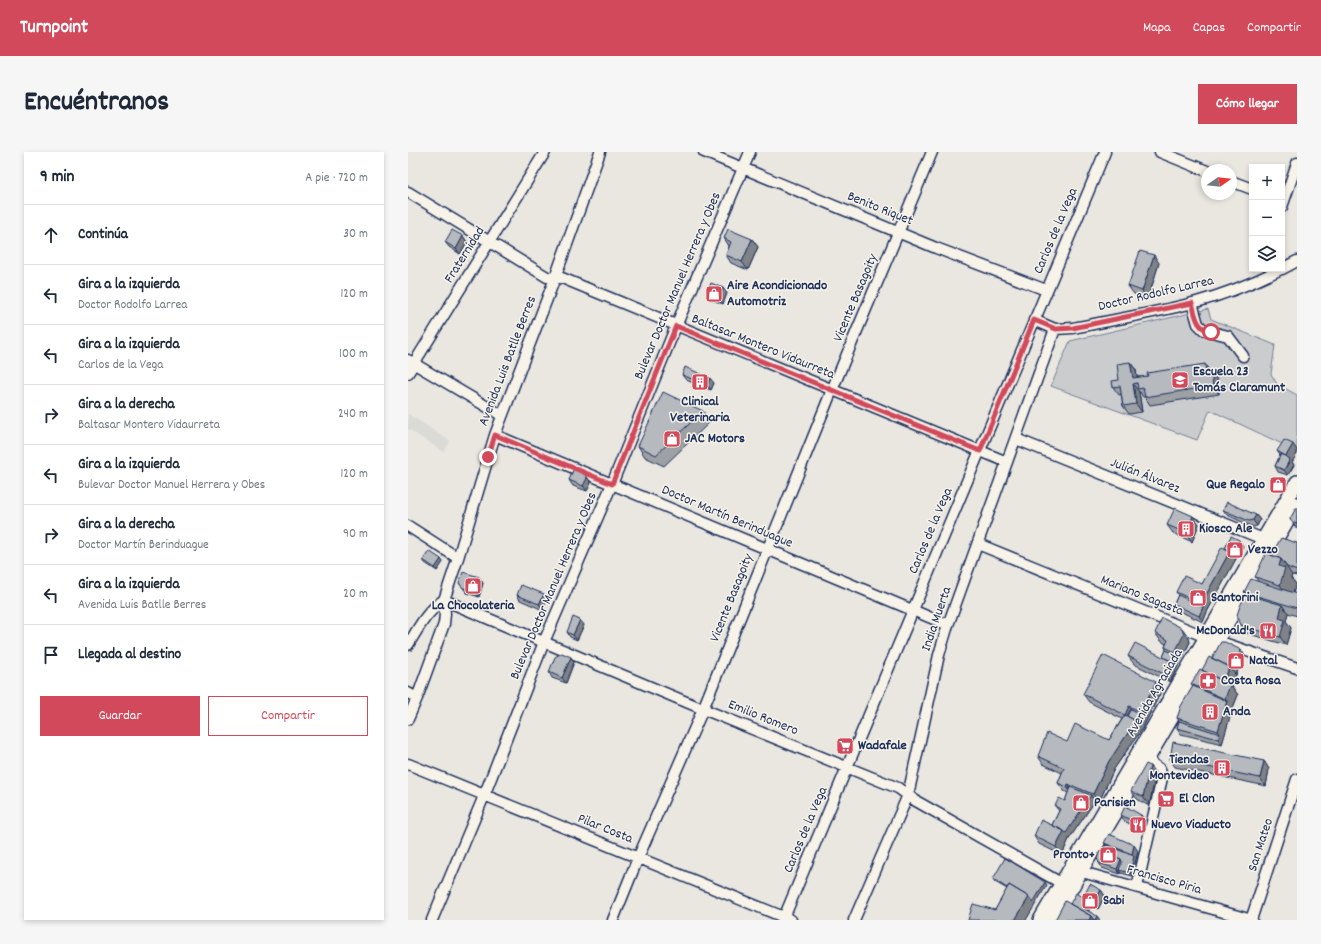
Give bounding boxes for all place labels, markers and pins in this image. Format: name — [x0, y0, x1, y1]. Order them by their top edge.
place label: Aire Acondicionado Automotriz — [727, 276, 827, 312]
shop icon: Aire Acondicionado Automotriz — [704, 284, 724, 304]
place label: Escuela 23 Tomás Claramunt — [1193, 362, 1286, 398]
school or university icon: Escuela 23 Tomás Claramunt — [1170, 370, 1190, 390]
building icon: Clinical Veterinaria — [690, 372, 710, 392]
place label: Clinical Veterinaria — [670, 392, 731, 428]
shop icon: JAC Motors — [662, 429, 682, 449]
place label: JAC Motors — [685, 429, 745, 449]
place label: Que Regalo — [1206, 475, 1265, 495]
shop icon: Que Regalo — [1268, 475, 1288, 495]
building icon: Kiosco Ale — [1176, 519, 1196, 539]
place label: Kiosco Ale — [1199, 519, 1252, 539]
shop icon: Vezzo — [1225, 540, 1245, 560]
place label: Vezzo — [1248, 540, 1278, 560]
shop icon: La Chocolateria — [463, 576, 483, 596]
shop icon: Santorini — [1188, 588, 1208, 608]
place label: Santorini — [1211, 588, 1259, 608]
place label: La Chocolateria — [432, 596, 516, 616]
place label: McDonald's — [1196, 621, 1255, 641]
restaurant icon: McDonald's — [1258, 621, 1278, 641]
shop icon: Natal — [1226, 651, 1246, 671]
place label: Natal — [1249, 651, 1278, 671]
pharmacy icon: Costa Rosa — [1198, 671, 1218, 691]
place label: Costa Rosa — [1221, 671, 1282, 691]
building icon: Anda — [1200, 702, 1220, 722]
place label: Anda — [1223, 702, 1252, 722]
supermarket icon: Wadafale — [835, 736, 855, 756]
place label: Wadafale — [858, 736, 907, 756]
place label: Tiendas Montevideo — [1149, 750, 1209, 786]
building icon: Tiendas Montevideo — [1212, 758, 1232, 778]
supermarket icon: El Clon — [1156, 789, 1176, 809]
place label: El Clon — [1179, 789, 1215, 809]
shop icon: Parisien — [1071, 793, 1091, 813]
place label: Parisien — [1094, 793, 1136, 813]
restaurant icon: Nuevo Viaducto — [1128, 815, 1148, 835]
place label: Nuevo Viaducto — [1151, 815, 1231, 835]
place label: Pronto+ — [1053, 845, 1095, 865]
shop icon: Pronto+ — [1098, 845, 1118, 865]
shop icon: Sabi — [1080, 891, 1100, 911]
place label: Sabi — [1103, 891, 1125, 911]

